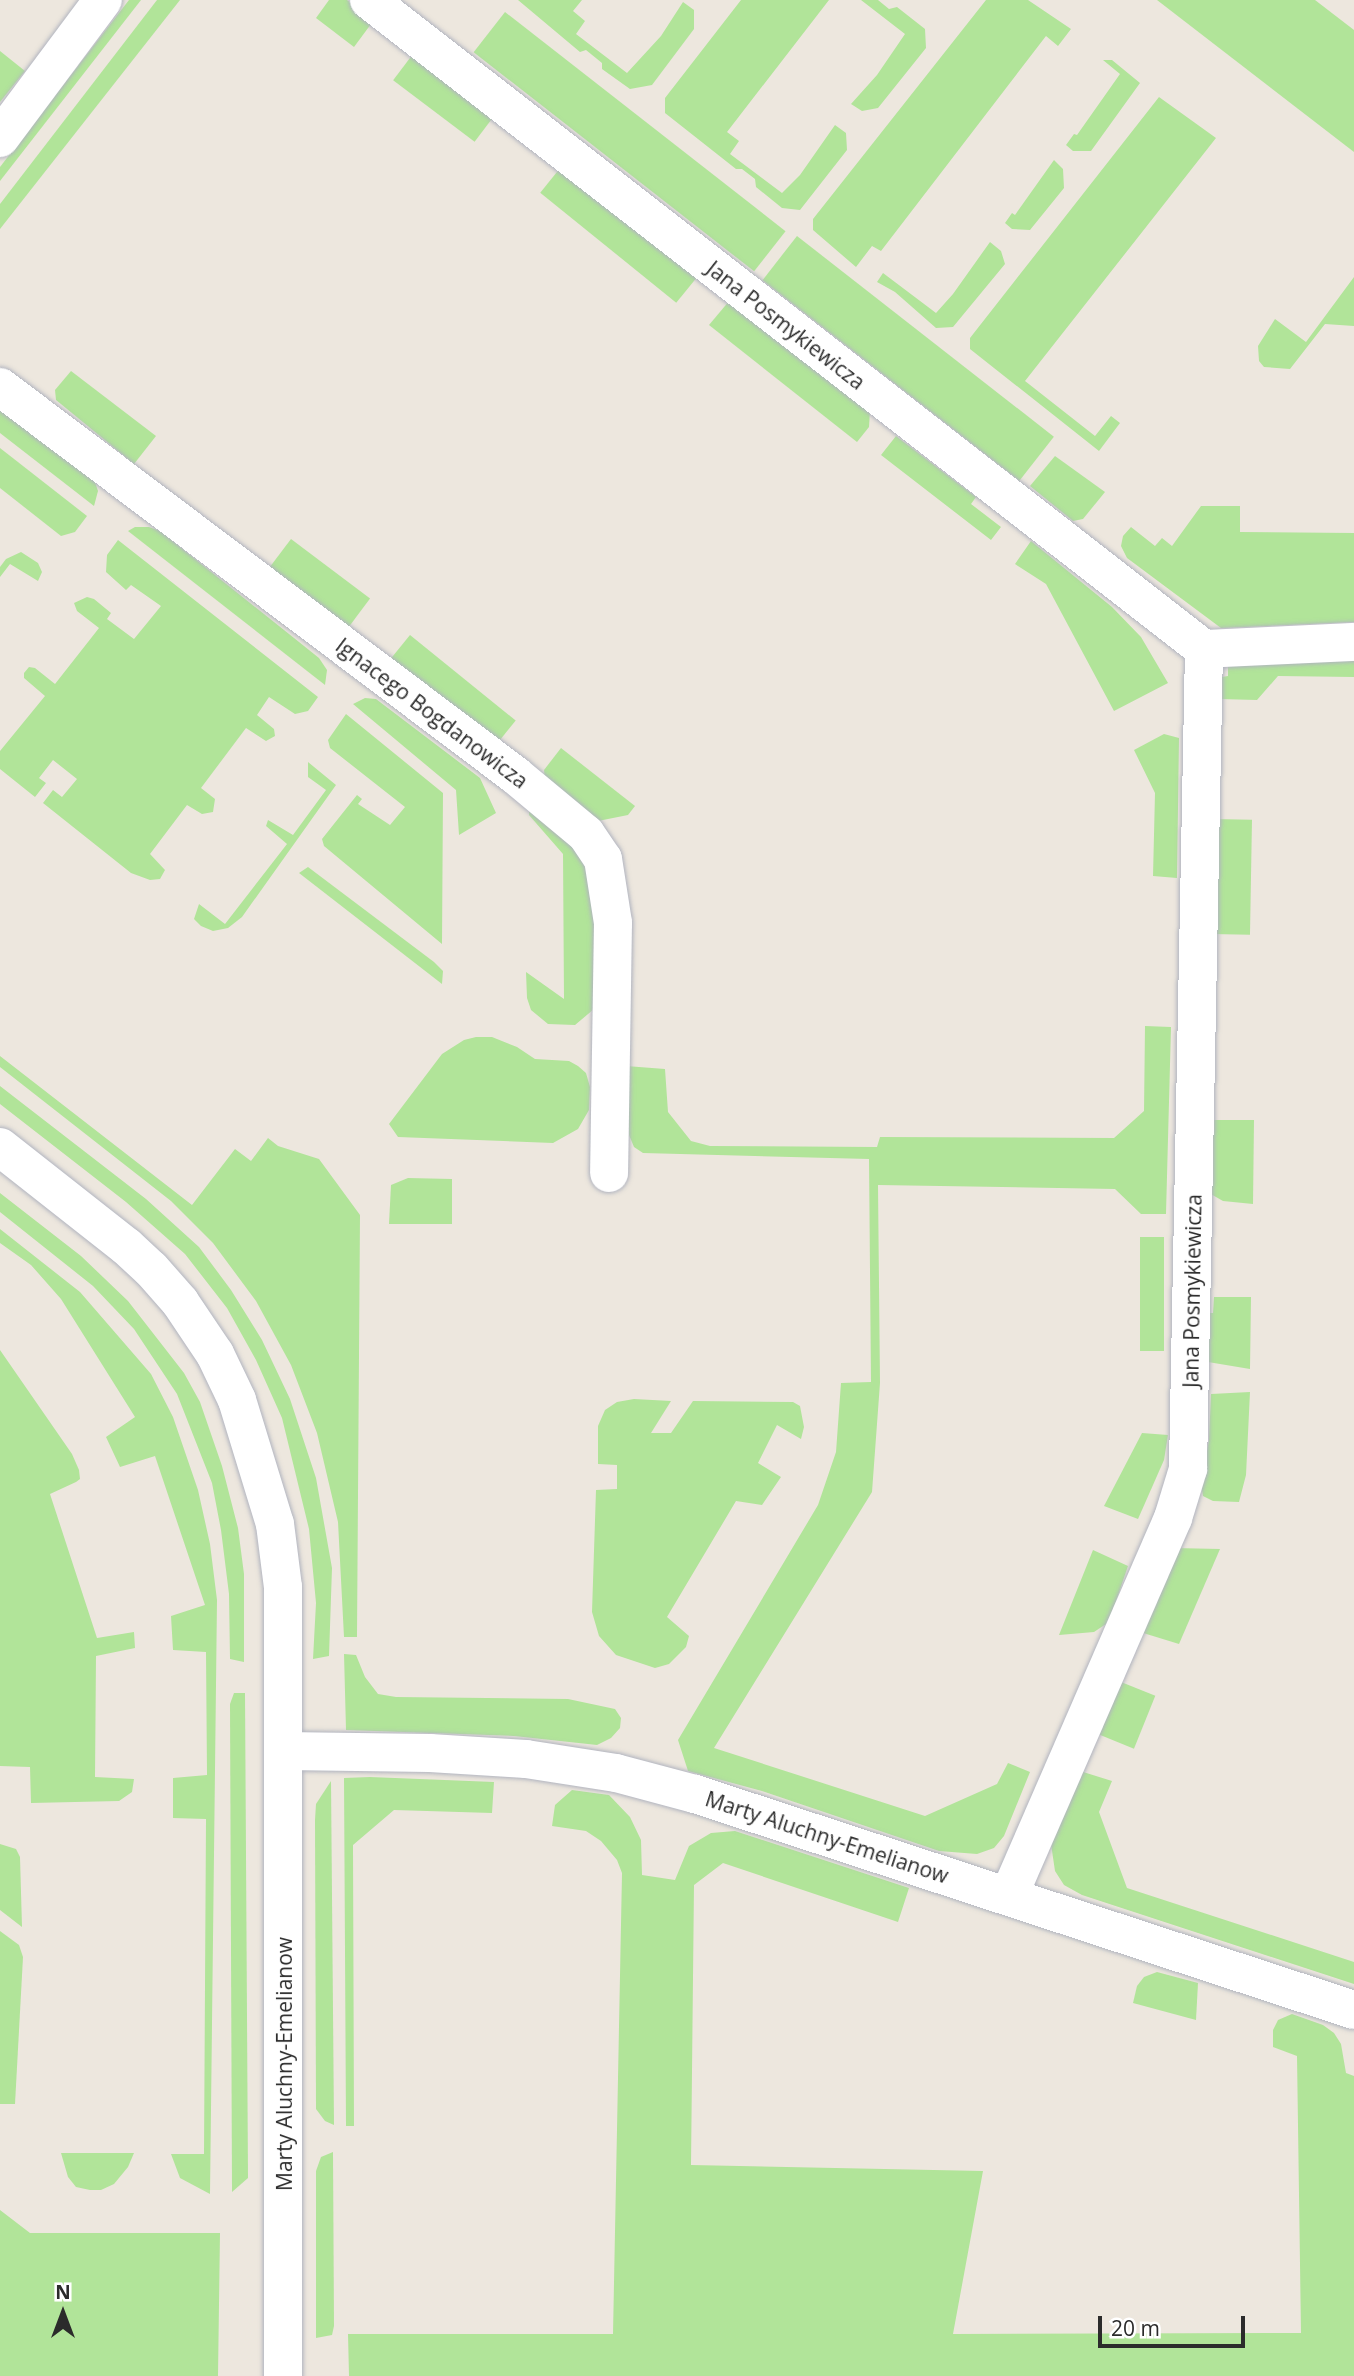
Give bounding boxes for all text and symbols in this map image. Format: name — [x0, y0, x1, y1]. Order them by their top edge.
street label: Jana Posmykiewicza — [702, 255, 870, 395]
street label: Ignacego Bogdanowicza — [331, 633, 533, 793]
street label: Jana Posmykiewicza — [1178, 1194, 1206, 1388]
street label: Marty Aluchny-Emelianow — [702, 1786, 952, 1888]
street label: Marty Aluchny-Emelianow — [271, 1937, 297, 2191]
north arrow — [28, 2278, 98, 2348]
text: N — [55, 2279, 71, 2305]
scale bar — [1102, 2302, 1249, 2346]
text: 20 m — [1111, 2314, 1160, 2342]

